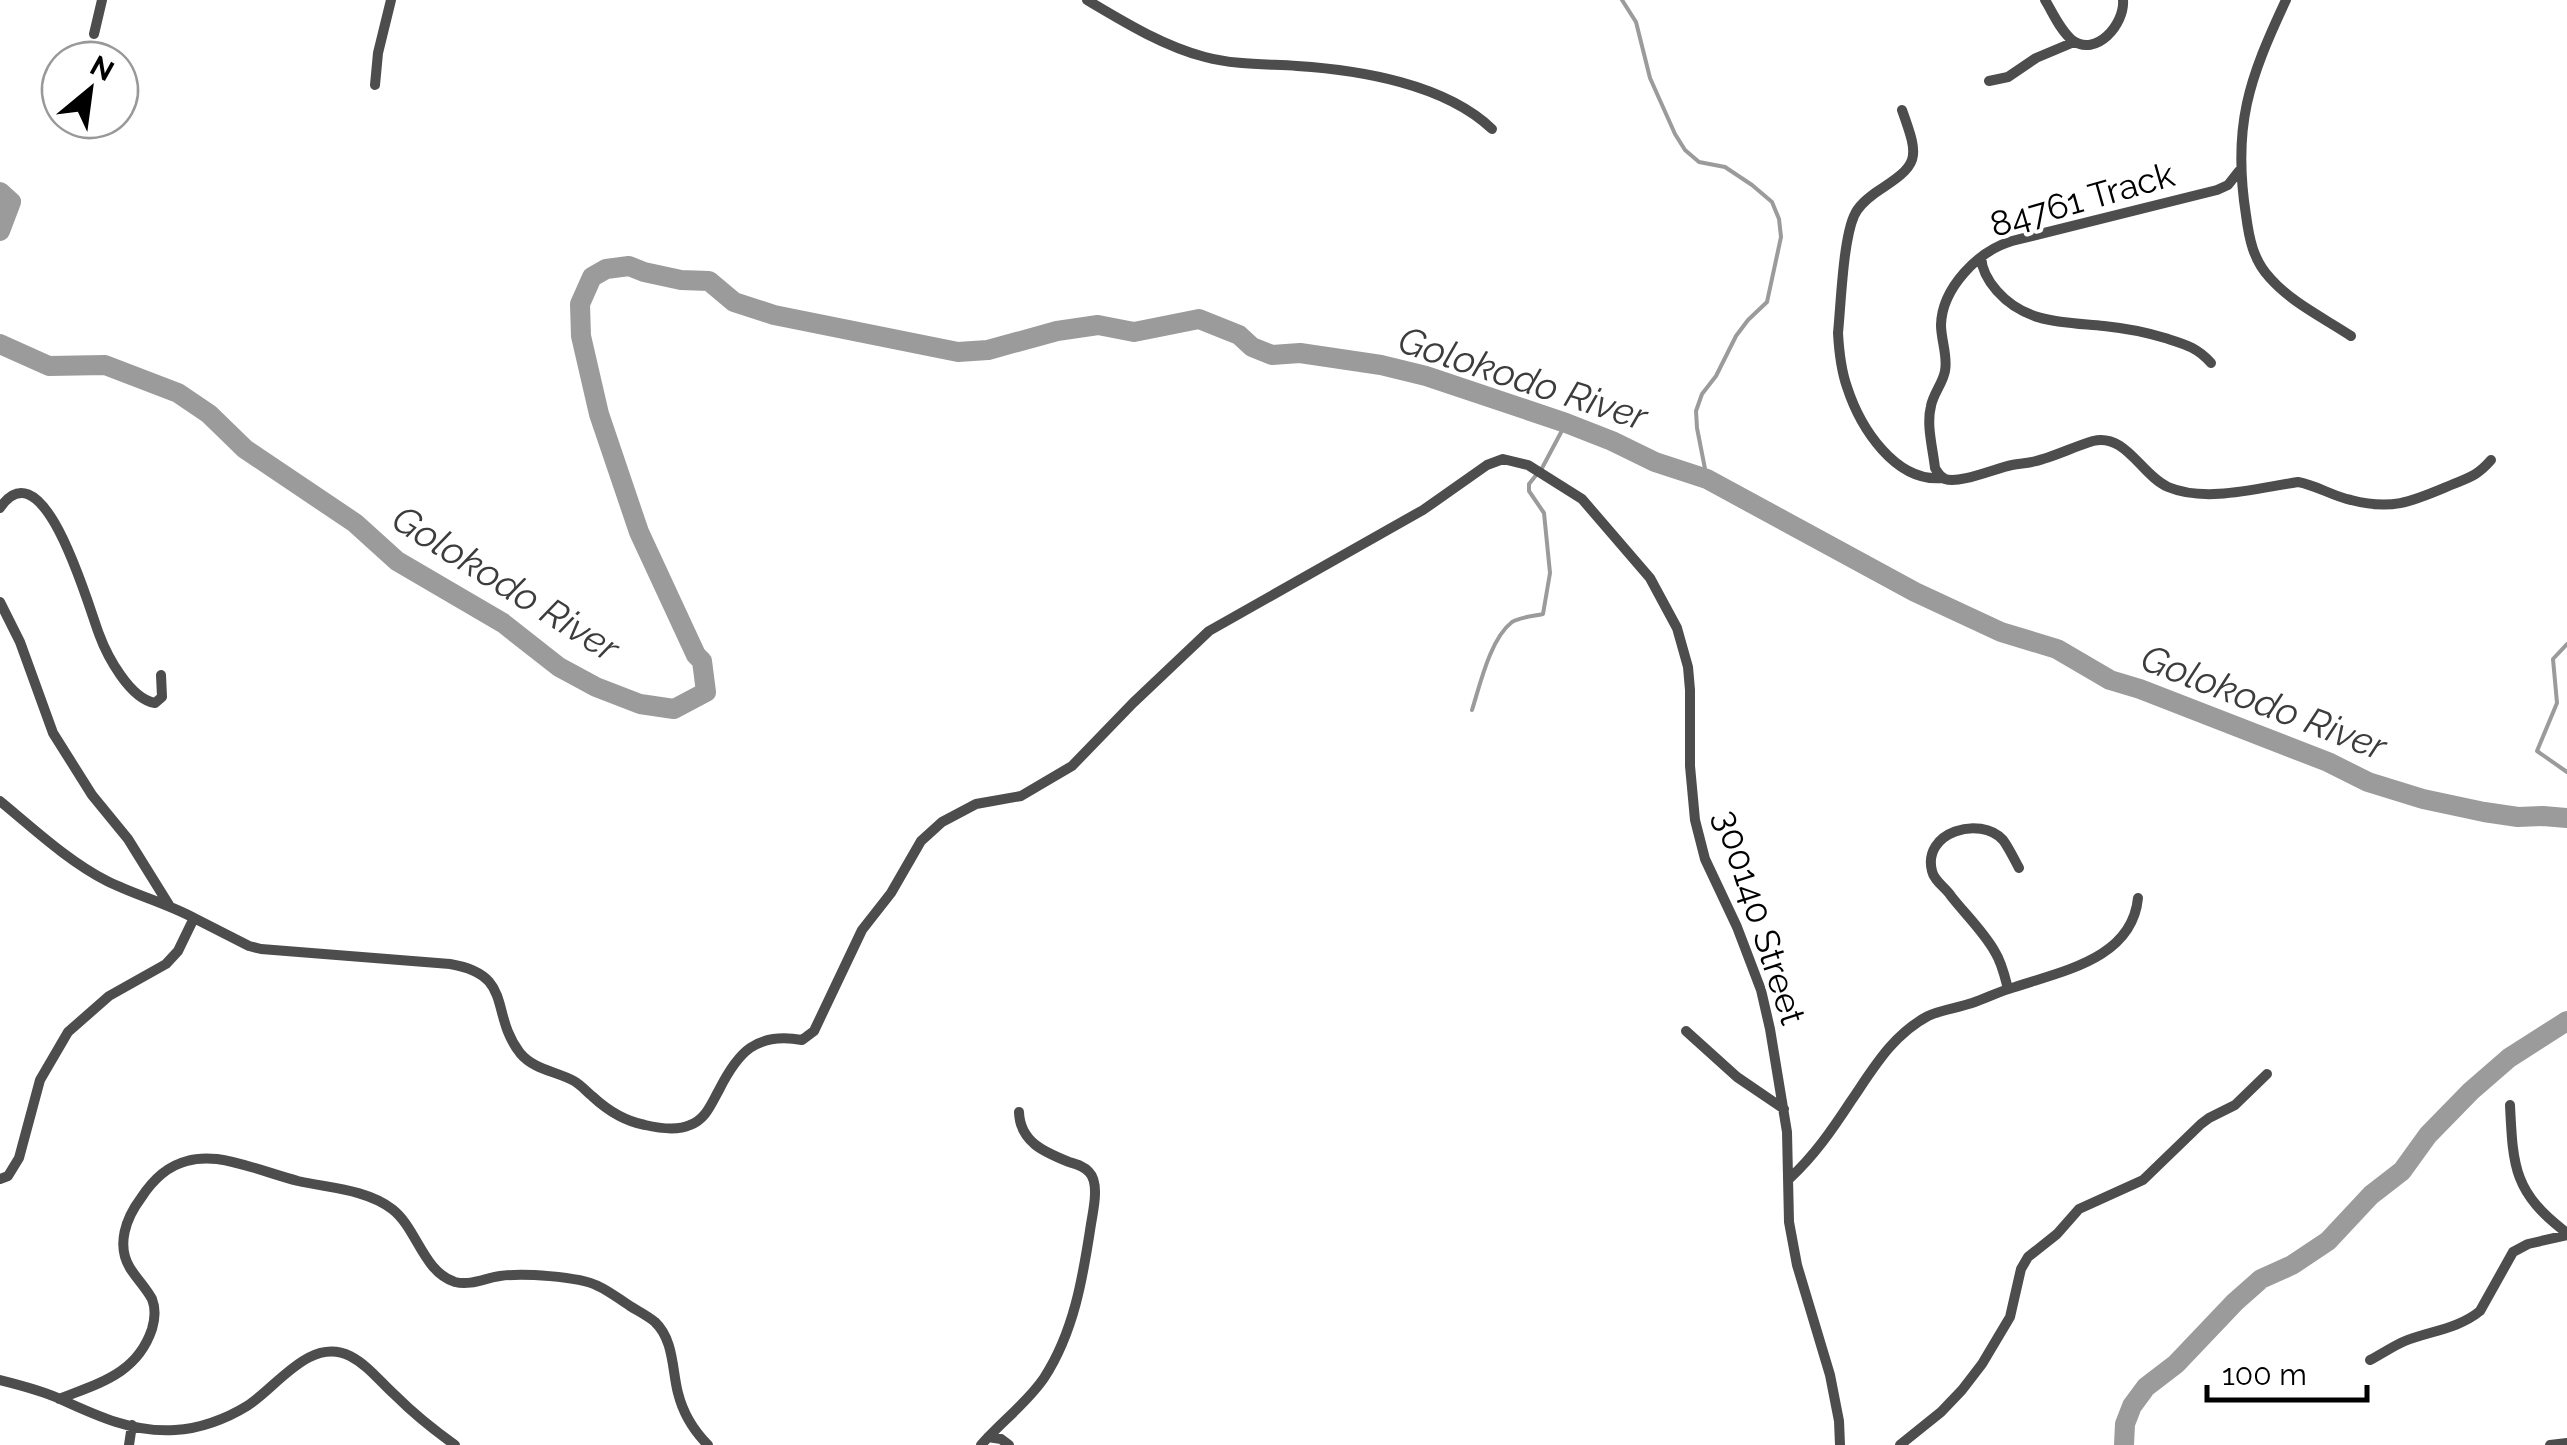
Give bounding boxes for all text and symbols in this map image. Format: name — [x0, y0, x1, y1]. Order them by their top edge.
north arrow — [40, 40, 140, 140]
text: N — [85, 49, 119, 88]
street label: 84761 Track — [1985, 153, 2179, 245]
water label: Golokodo River — [1393, 317, 1655, 440]
water label: Golokodo River — [384, 495, 629, 672]
water label: Golokodo River — [2135, 635, 2395, 770]
street label: 300140 Street — [1706, 805, 1814, 1030]
scale bar — [2207, 1340, 2367, 1402]
text: 100 m — [2222, 1357, 2307, 1392]

